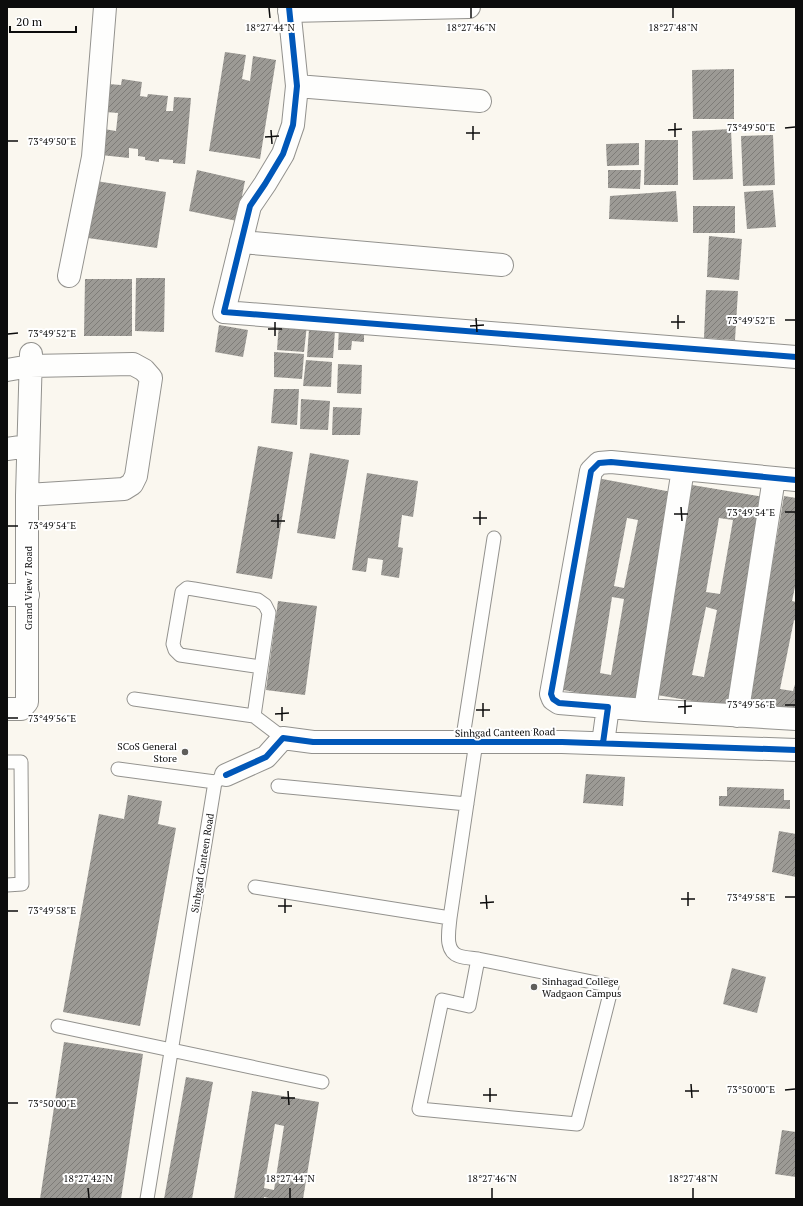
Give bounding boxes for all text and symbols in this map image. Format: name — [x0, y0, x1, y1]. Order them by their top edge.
scale bar — [10, 8, 76, 34]
text: 20 m — [16, 14, 43, 29]
text: 18°27'44"N — [245, 21, 295, 34]
text: 18°27'46"N — [446, 21, 496, 34]
text: 18°27'48"N — [648, 21, 698, 34]
text: 73°49'50"E — [727, 121, 775, 134]
text: 73°49'50"E — [28, 135, 76, 148]
text: 73°49'52"E — [727, 314, 775, 327]
text: 73°49'52"E — [28, 327, 76, 340]
text: 73°49'54"E — [727, 506, 775, 519]
text: 73°49'54"E — [28, 519, 76, 532]
street label: Grand View 7 Road — [22, 546, 35, 630]
text: 73°49'56"E — [727, 698, 775, 711]
text: 73°49'56"E — [28, 712, 76, 725]
street label: Sinhgad Canteen Road — [455, 725, 556, 740]
place label: SCoS General Store — [117, 740, 177, 765]
marker: SCoS General Store — [180, 747, 190, 757]
street label: Sinhgad Canteen Road — [188, 812, 217, 914]
text: 73°49'58"E — [727, 891, 775, 904]
text: 73°49'58"E — [28, 904, 76, 917]
place label: Sinhagad College Wadgaon Campus — [542, 975, 621, 1000]
marker: Sinhagad College Wadgaon Campus — [529, 982, 539, 992]
text: 73°50'00"E — [727, 1083, 775, 1096]
text: 73°50'00"E — [28, 1097, 76, 1110]
text: 18°27'42"N — [63, 1172, 113, 1185]
text: 18°27'44"N — [265, 1172, 315, 1185]
text: 18°27'46"N — [467, 1172, 517, 1185]
text: 18°27'48"N — [668, 1172, 718, 1185]

